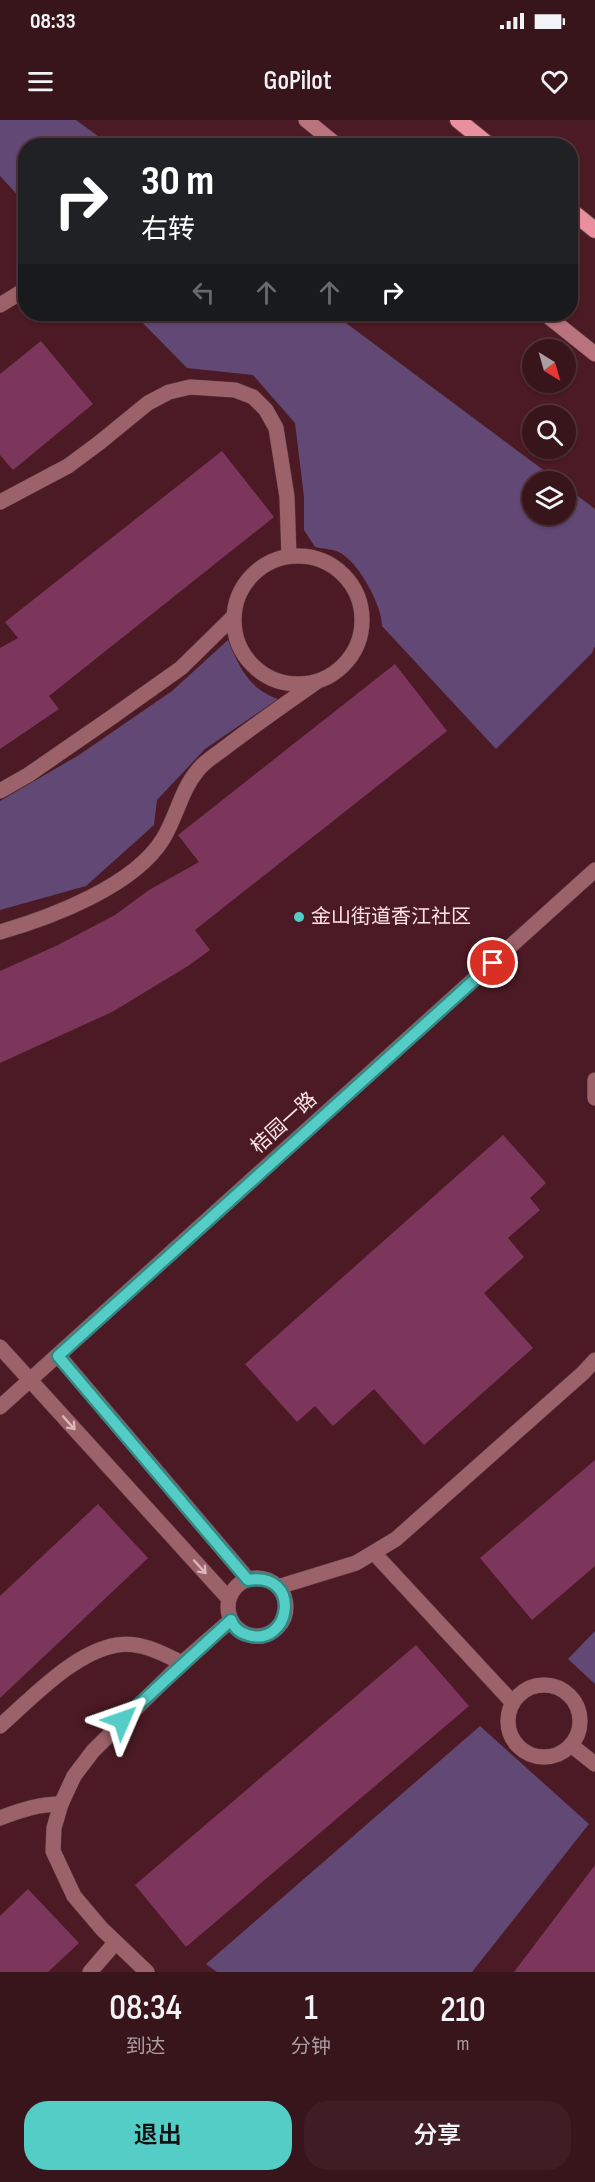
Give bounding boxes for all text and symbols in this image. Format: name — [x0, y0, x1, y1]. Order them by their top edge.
text: 08:33 — [30, 8, 76, 35]
icon: menu — [24, 65, 57, 98]
text: GoPilot — [263, 65, 332, 97]
icon: heart — [538, 65, 571, 98]
text: 30 m — [141, 156, 214, 207]
icon: right — [42, 162, 120, 240]
text: 右转 — [141, 214, 195, 246]
icon: left — [187, 276, 220, 309]
icon: ahead — [250, 276, 283, 309]
icon: ahead — [313, 276, 346, 309]
icon: right — [376, 276, 409, 309]
north arrow — [522, 339, 576, 393]
map controls — [522, 339, 576, 525]
button: search — [522, 405, 576, 459]
button: layers — [522, 471, 576, 525]
place label: 金山街道香江社区 — [311, 905, 471, 929]
marker: 金山街道香江社区 — [292, 910, 306, 924]
pin — [467, 937, 518, 988]
icon: arrive — [476, 946, 509, 979]
street label: 桔园一路 — [246, 1087, 322, 1159]
one-way arrow — [62, 1416, 76, 1431]
one-way arrow — [193, 1560, 207, 1575]
position arrow — [90, 1688, 154, 1752]
text: 08:34 — [109, 1987, 182, 2030]
text: 1 — [304, 1987, 318, 2030]
text: 210 — [440, 1989, 486, 2032]
text: m — [457, 2032, 469, 2056]
text: 到达 — [125, 2035, 165, 2059]
text: 分钟 — [291, 2035, 331, 2059]
button: 退出 — [24, 2101, 292, 2170]
button: 分享 — [304, 2101, 571, 2170]

